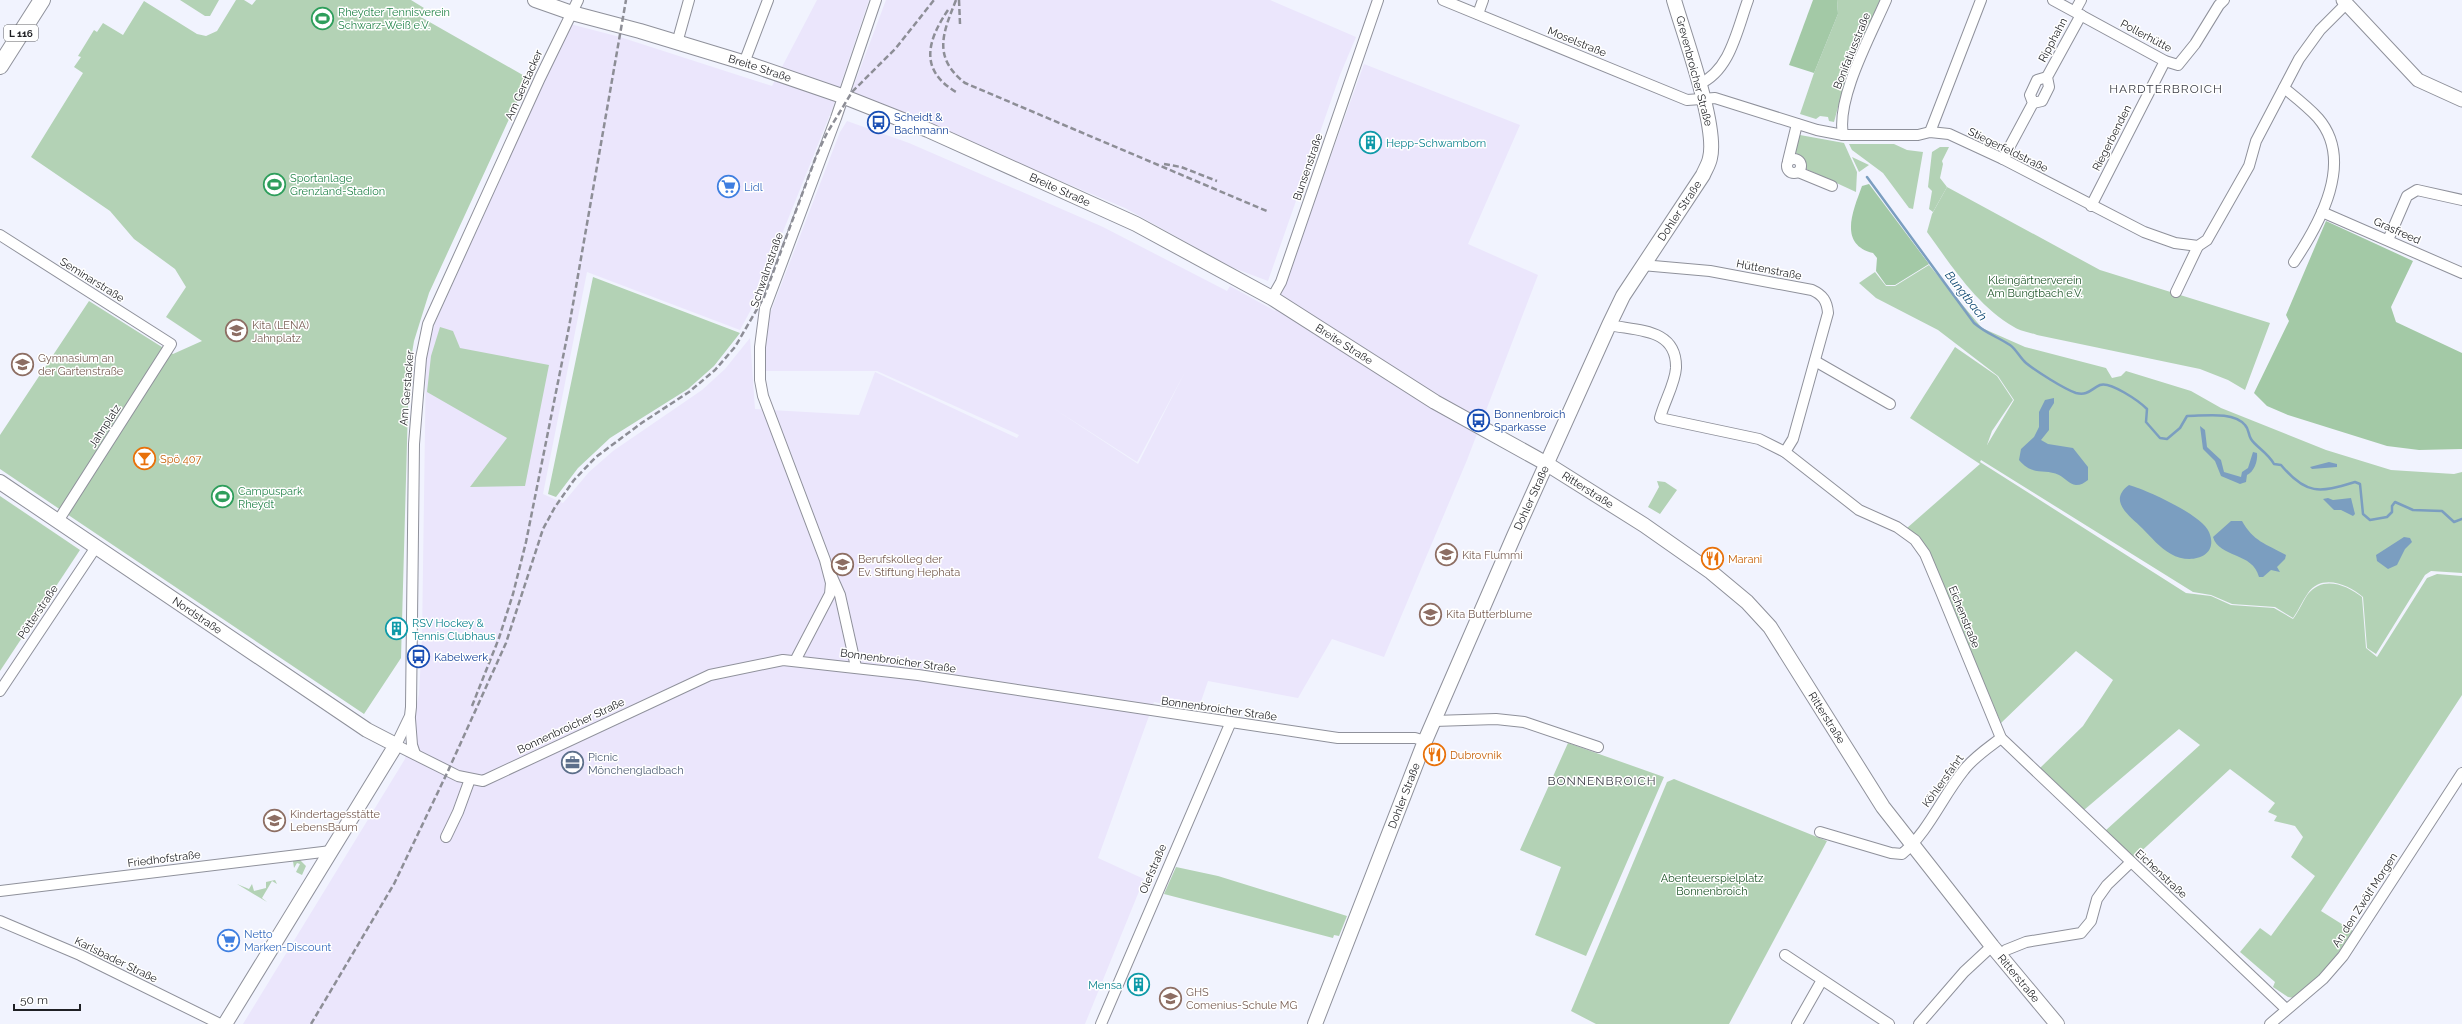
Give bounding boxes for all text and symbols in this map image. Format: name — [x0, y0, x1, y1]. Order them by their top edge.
sports icon: Rheydter Tennisverein Schwarz-Weiß e.V. — [309, 5, 335, 31]
place label: Rheydter Tennisverein Schwarz-Weiß e.V. — [338, 6, 450, 32]
street label: Bonifatiusstraße — [1831, 10, 1873, 91]
street label: Grevenbroicher Straße — [1673, 14, 1715, 128]
street label: Ripphahn — [2036, 16, 2070, 64]
street label: Pollerhütte — [2118, 17, 2174, 55]
street label: Moselstraße — [1546, 24, 1609, 60]
road number: L 116 — [4, 25, 38, 41]
street label: Am Gerstacker — [503, 48, 545, 122]
street label: Breite Straße — [727, 52, 793, 85]
district label: HARDTERBROICH — [2109, 82, 2223, 96]
street label: Riegerbenden — [2090, 103, 2134, 173]
bus stop icon: Scheidt & Bachmann — [865, 110, 891, 136]
place label: Scheidt & Bachmann — [894, 111, 949, 137]
street label: Stiegerfeldstraße — [1966, 125, 2051, 175]
building icon: Hepp-Schwamborn — [1357, 130, 1383, 156]
street label: Bunsenstraße — [1290, 131, 1326, 202]
place label: Hepp-Schwamborn — [1386, 137, 1486, 150]
street label: Breite Straße — [1027, 170, 1093, 209]
sports icon: Sportanlage Grenzland-Stadion — [262, 171, 288, 197]
place label: Sportanlage Grenzland-Stadion — [290, 172, 385, 198]
supermarket icon: Lidl — [715, 174, 741, 200]
street label: Dohler Straße — [1655, 178, 1704, 243]
place label: Lidl — [744, 181, 763, 194]
street label: Grasfreed — [2371, 215, 2423, 247]
street label: Schwalmstraße — [748, 230, 786, 309]
street label: Seminarstraße — [57, 255, 127, 305]
street label: Hüttenstraße — [1735, 257, 1803, 283]
water label: Bungtbach — [1942, 268, 1990, 324]
park label: Kleingärtnerverein Am Bungtbach e.V. — [1987, 274, 2083, 300]
school or university icon: Kita (LENA) Jahnplatz — [224, 318, 250, 344]
place label: Kita (LENA) Jahnplatz — [252, 319, 309, 345]
street label: Breite Straße — [1313, 321, 1376, 367]
street label: Am Gerstacker — [397, 350, 417, 426]
school or university icon: Gymnasium an der Gartenstraße — [10, 351, 36, 377]
place label: Gymnasium an der Gartenstraße — [38, 352, 124, 378]
street label: Jahnplatz — [86, 401, 124, 450]
bus stop icon: Bonnenbroich Sparkasse — [1466, 407, 1492, 433]
place label: Bonnenbroich Sparkasse — [1494, 408, 1565, 434]
bar icon: Spö 407 — [131, 446, 157, 472]
place label: Spö 407 — [160, 453, 201, 466]
street label: Dohler Straße — [1511, 463, 1552, 532]
street label: Ritterstraße — [1560, 469, 1617, 511]
sports icon: Campuspark Rheydt — [210, 484, 236, 510]
place label: Campuspark Rheydt — [238, 485, 303, 511]
school or university icon: Kita Flummi — [1433, 542, 1459, 568]
restaurant icon: Marani — [1699, 546, 1725, 572]
place label: Kita Flummi — [1462, 549, 1523, 562]
school or university icon: Berufskolleg der Ev. Stiftung Hephata — [830, 552, 856, 578]
place label: Berufskolleg der Ev. Stiftung Hephata — [858, 553, 960, 579]
place label: Marani — [1728, 553, 1762, 566]
street label: Pötterstraße — [15, 582, 61, 641]
street label: Eichenstraße — [1946, 584, 1983, 650]
street label: Nordstraße — [170, 594, 225, 637]
school or university icon: Kita Butterblume — [1417, 601, 1443, 627]
place label: Kita Butterblume — [1446, 608, 1533, 621]
building icon: RSV Hockey & Tennis Clubhaus — [384, 616, 410, 642]
place label: RSV Hockey & Tennis Clubhaus — [412, 617, 495, 643]
bus stop icon: Kabelwerk — [405, 644, 431, 670]
street label: Bonnenbroicher Straße — [839, 646, 957, 676]
place label: Kabelwerk — [434, 651, 488, 664]
street label: Ritterstraße — [1806, 689, 1848, 746]
street label: Bonnenbroicher Straße — [1160, 694, 1278, 724]
street label: Bonnenbroicher Straße — [515, 695, 627, 757]
restaurant icon: Dubrovnik — [1422, 742, 1448, 768]
place label: Dubrovnik — [1450, 749, 1502, 762]
office icon: Picnic Mönchengladbach — [559, 750, 585, 776]
place label: Picnic Mönchengladbach — [588, 751, 684, 777]
street label: Köhlersfahrt — [1920, 752, 1967, 810]
street label: Dohler Straße — [1385, 760, 1423, 830]
district label: BONNENBROICH — [1547, 774, 1657, 788]
school or university icon: Kindertagesstätte LebensBaum — [261, 807, 287, 833]
place label: Kindertagesstätte LebensBaum — [290, 808, 381, 834]
street label: Olefstraße — [1137, 842, 1169, 896]
street label: Eichenstraße — [2133, 847, 2190, 902]
street label: Friedhofstraße — [127, 848, 202, 870]
street label: An den Zwölf Morgen — [2330, 850, 2400, 950]
park label: Abenteuerspielplatz Bonnenbroich — [1661, 872, 1764, 898]
supermarket icon: Netto Marken-Discount — [216, 927, 242, 953]
place label: Netto Marken-Discount — [244, 928, 331, 954]
street label: Karlsbader Straße — [73, 934, 160, 986]
street label: Ritterstraße — [1995, 951, 2043, 1005]
building icon: Mensa — [1125, 972, 1151, 998]
place label: Mensa — [1088, 979, 1122, 992]
school or university icon: GHS Comenius-Schule MG — [1157, 985, 1183, 1011]
scale bar — [14, 986, 80, 1012]
place label: GHS Comenius-Schule MG — [1186, 986, 1298, 1012]
text: 50 m — [20, 993, 48, 1007]

